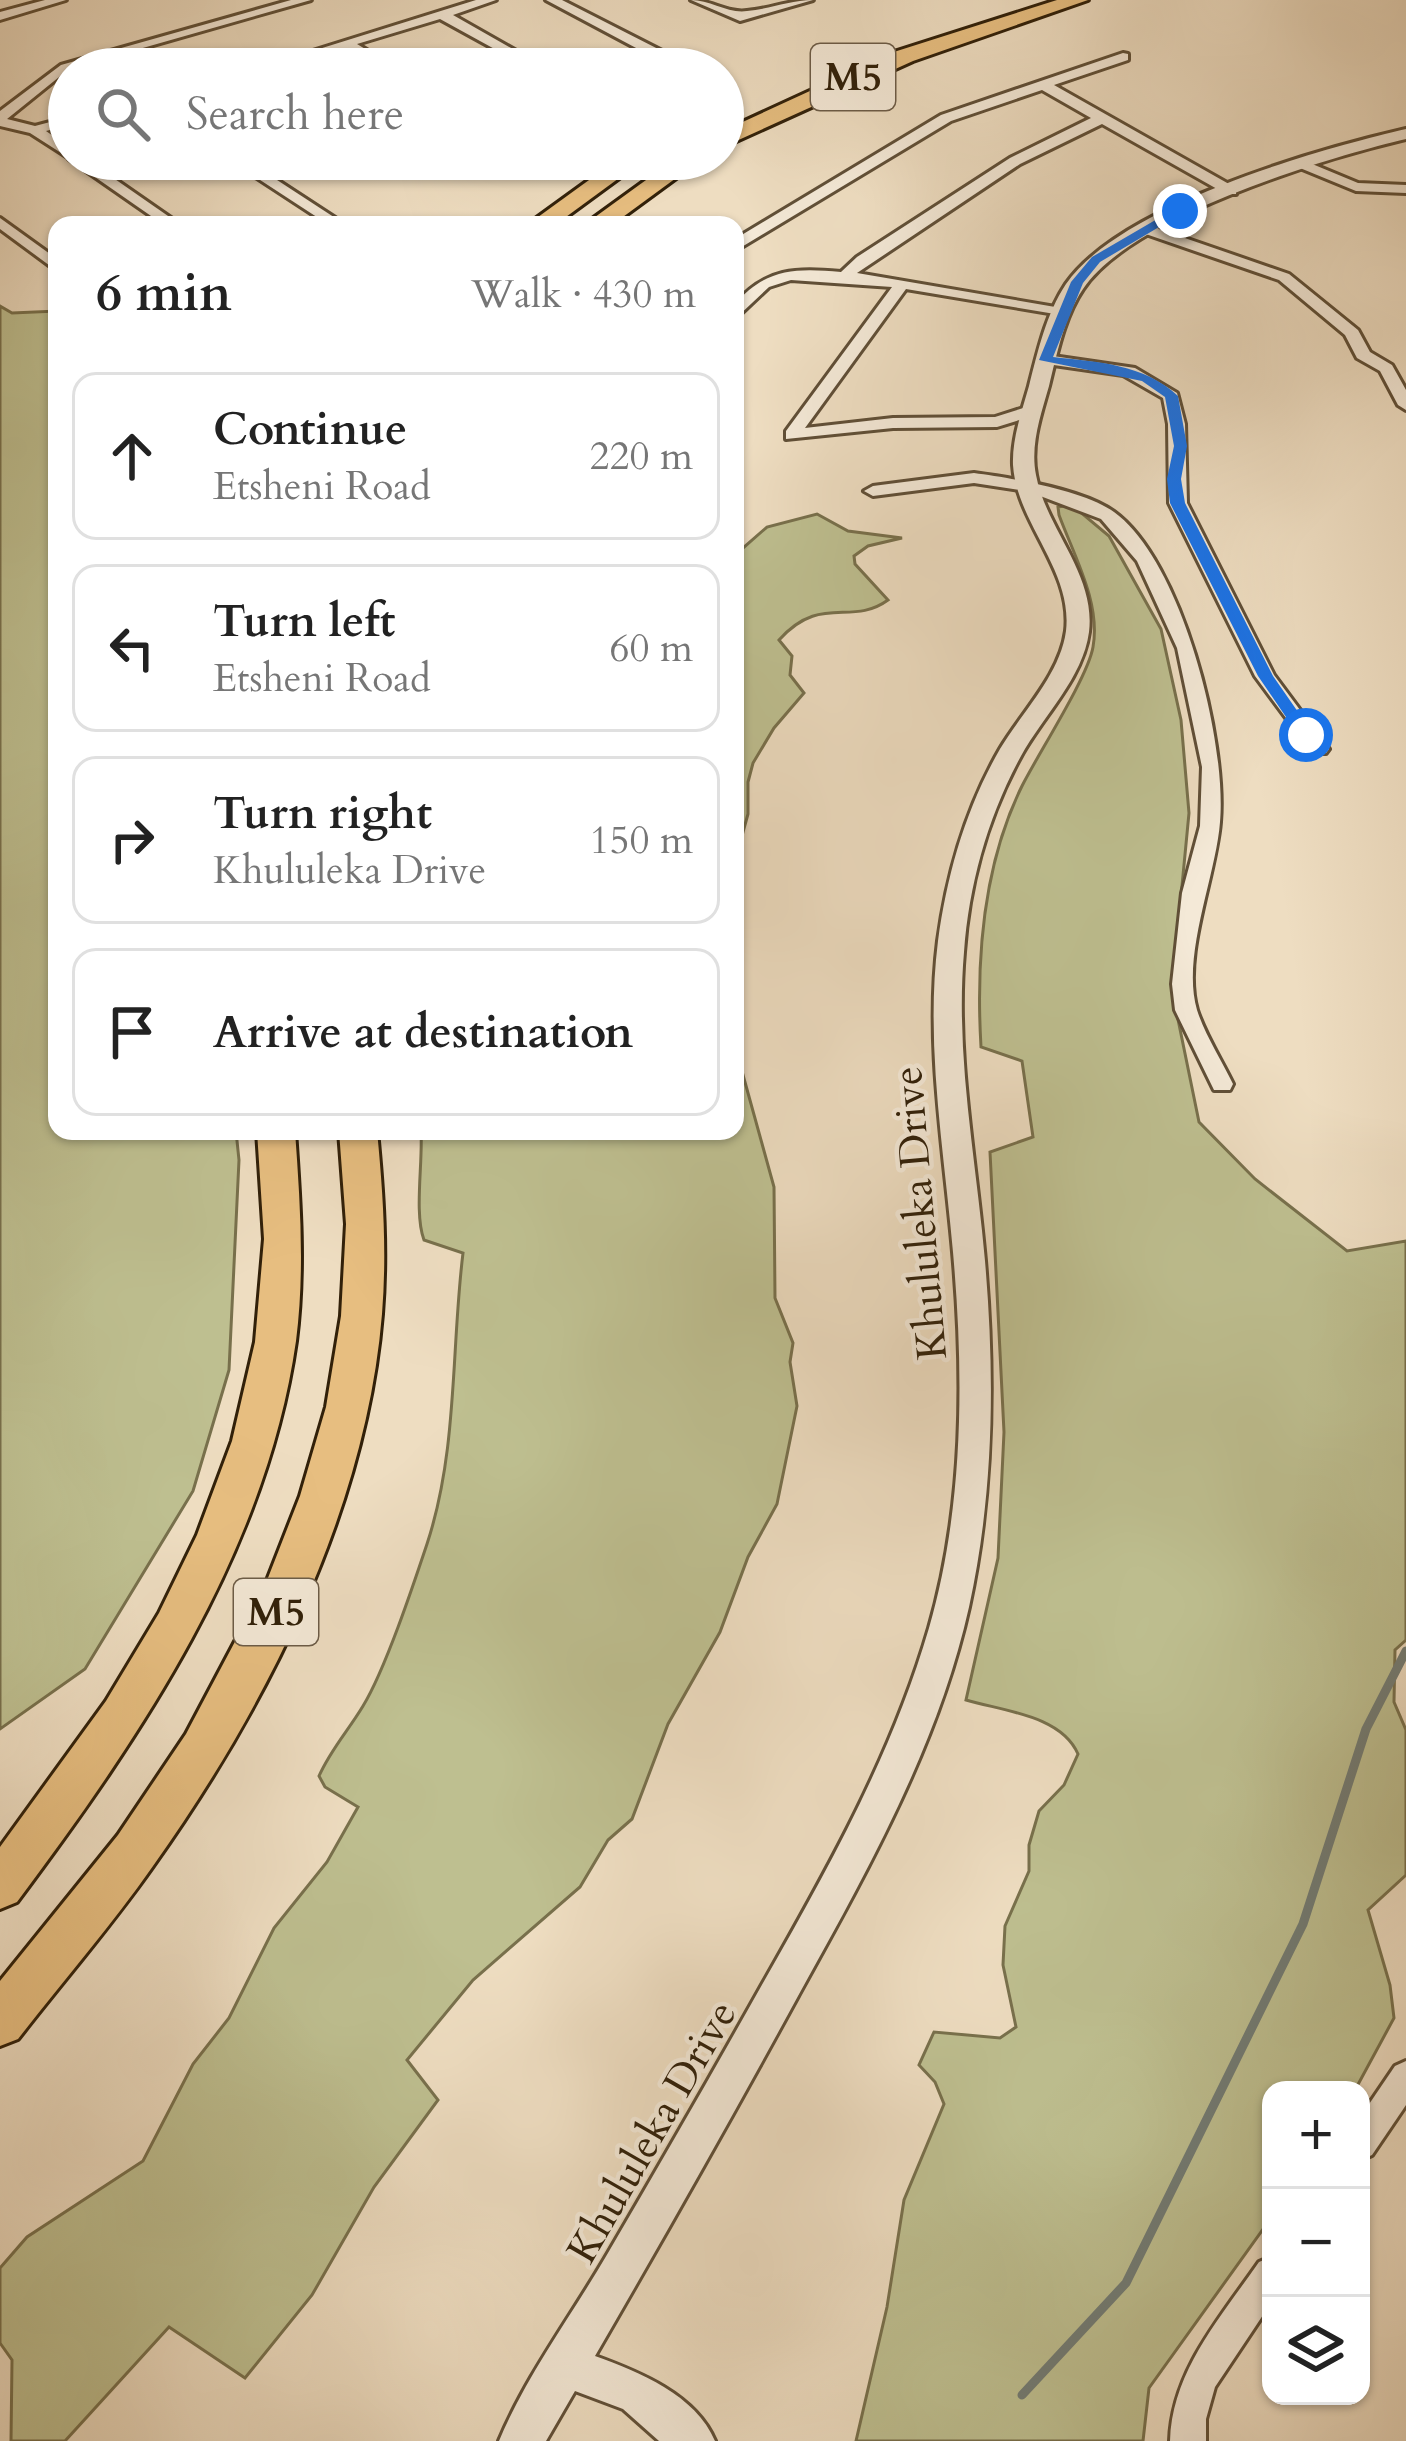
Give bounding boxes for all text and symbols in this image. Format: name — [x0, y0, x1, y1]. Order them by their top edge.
road number: M5 — [811, 44, 895, 110]
search box — [48, 48, 744, 180]
icon: search — [90, 81, 156, 147]
text: Search here — [186, 84, 404, 145]
route end — [1153, 184, 1207, 238]
text: 6 min — [96, 259, 232, 329]
text: Walk · 430 m — [471, 268, 696, 321]
text: Continue — [213, 399, 407, 460]
icon: ahead — [99, 423, 165, 489]
text: 220 m — [590, 430, 693, 483]
text: Etsheni Road — [213, 460, 431, 513]
text: Turn left — [213, 591, 395, 652]
icon: left — [99, 615, 165, 681]
text: 60 m — [610, 622, 693, 675]
text: Etsheni Road — [213, 652, 431, 705]
route start — [1279, 708, 1333, 762]
text: Turn right — [213, 783, 432, 844]
icon: right — [99, 807, 165, 873]
text: 150 m — [590, 814, 693, 867]
text: Khululeka Drive — [213, 844, 486, 897]
icon: arrive — [99, 999, 165, 1065]
text: Arrive at destination — [213, 1002, 633, 1063]
street label: Khululeka Drive — [879, 1064, 961, 1362]
road number: M5 — [234, 1579, 318, 1645]
street label: Khululeka Drive — [554, 1990, 750, 2274]
map controls — [1262, 2081, 1370, 2405]
button: + — [1262, 2081, 1370, 2189]
button: − — [1262, 2189, 1370, 2297]
button: layers — [1262, 2297, 1370, 2405]

